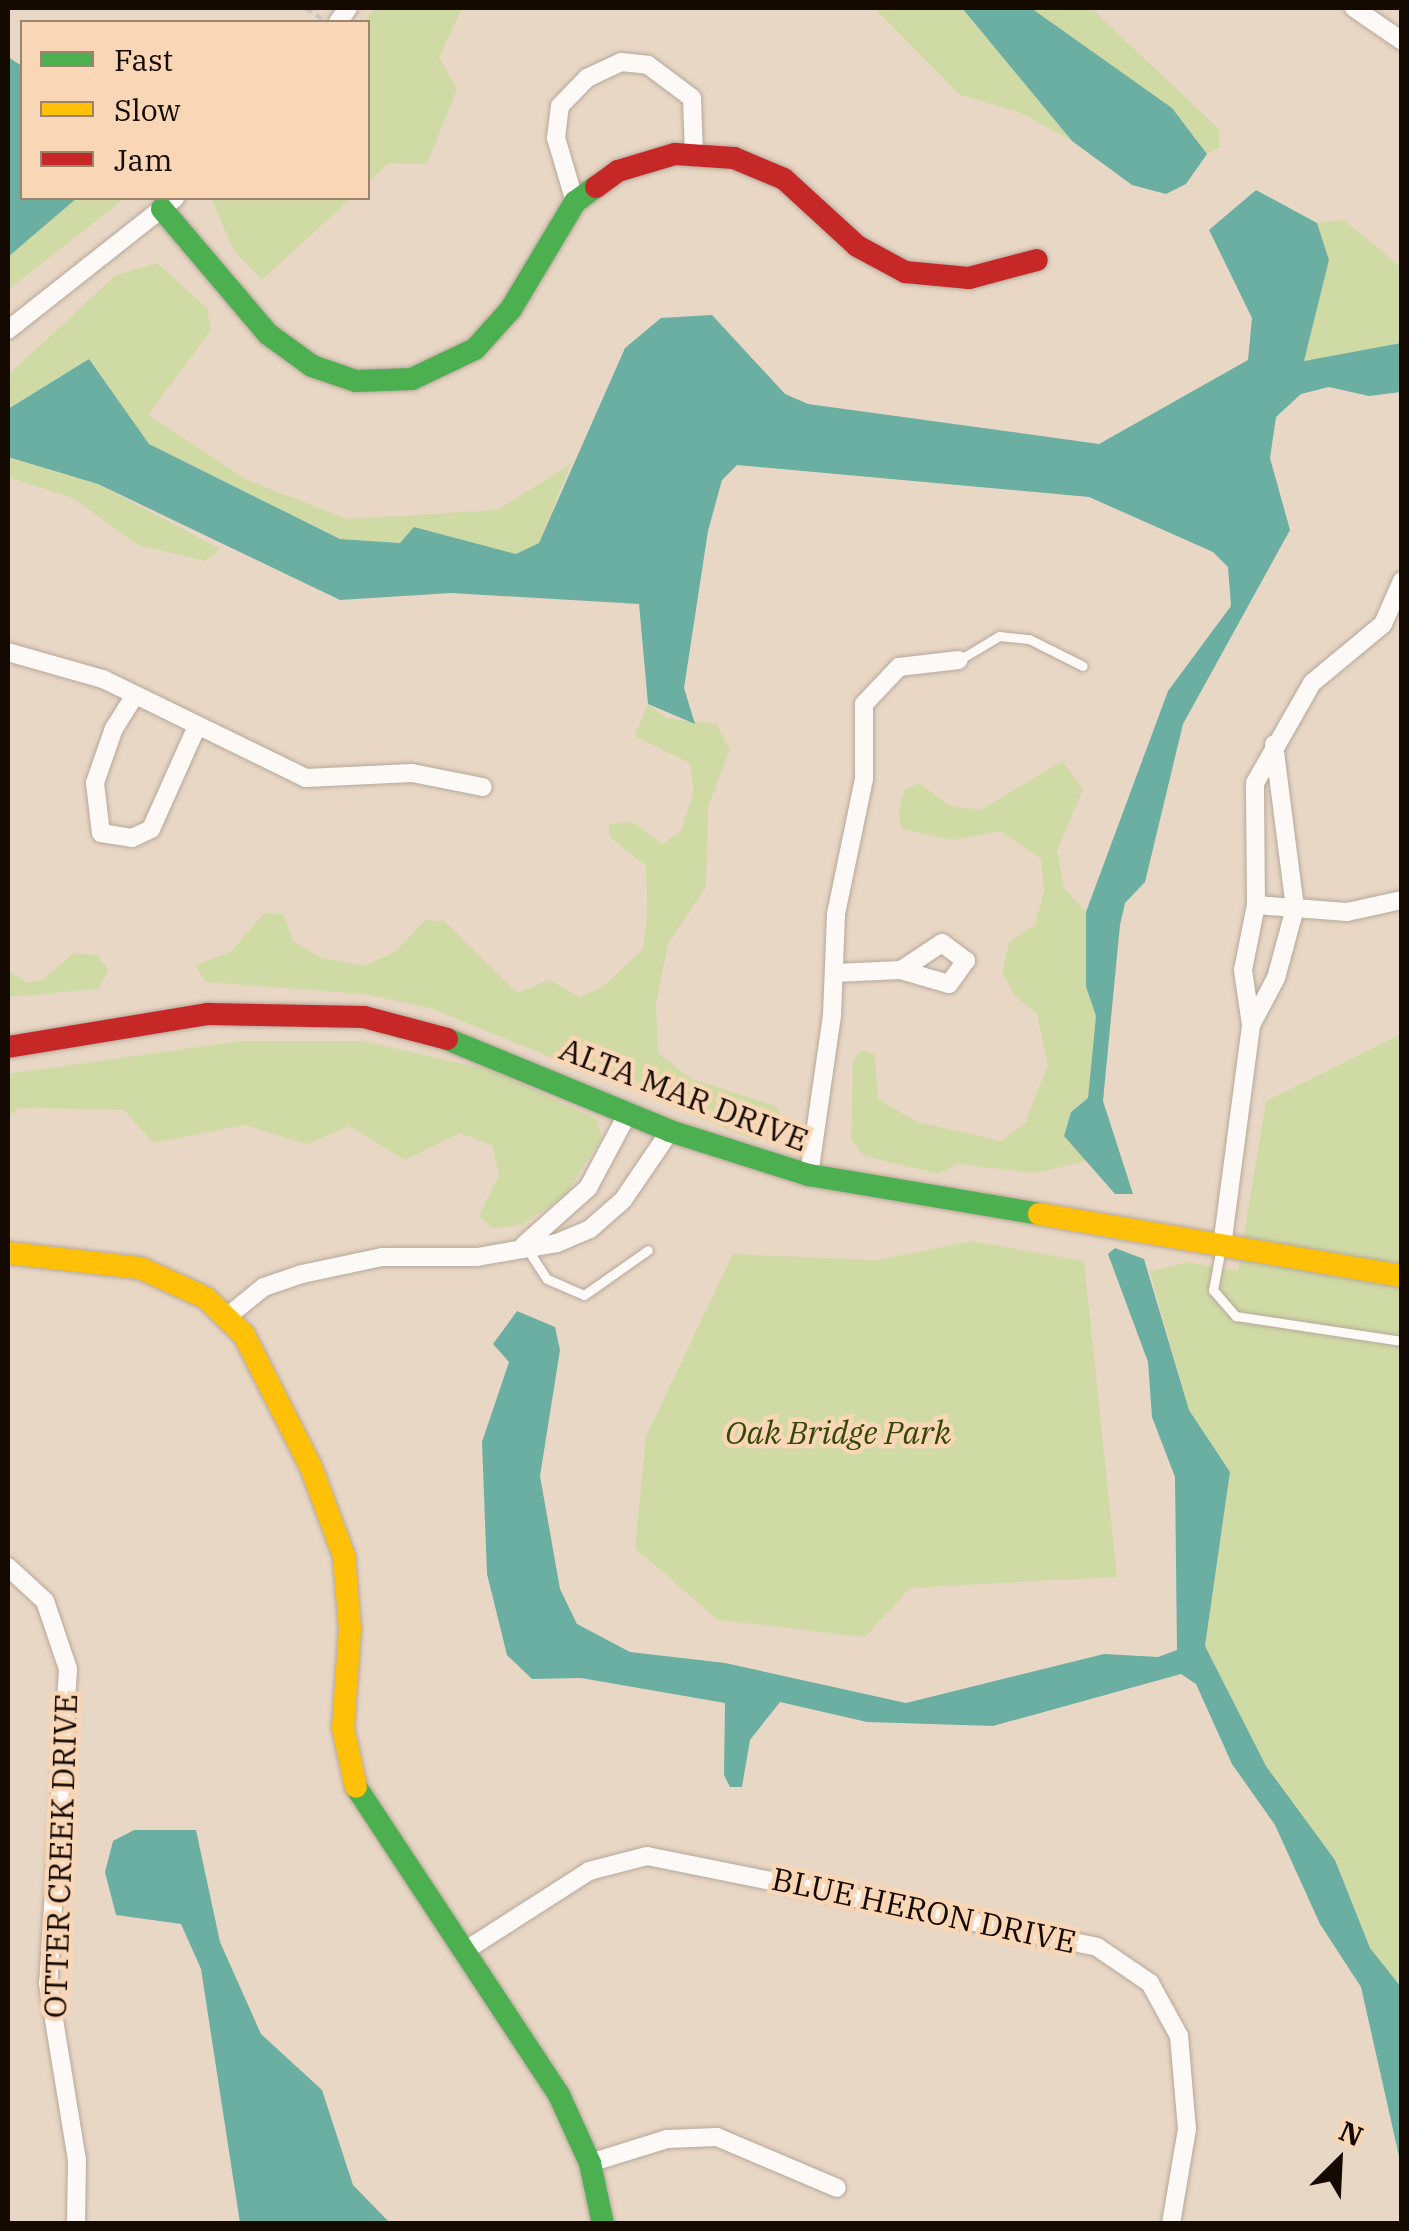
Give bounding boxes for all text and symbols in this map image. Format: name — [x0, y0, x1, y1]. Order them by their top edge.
legend — [20, 20, 370, 200]
text: Fast — [114, 40, 173, 79]
text: Slow — [114, 90, 181, 129]
text: Jam — [114, 140, 173, 179]
street label: ALTA MAR DRIVE — [554, 1029, 814, 1159]
park label: Oak Bridge Park — [725, 1413, 951, 1451]
street label: OTTER CREEK DRIVE — [35, 1693, 85, 2019]
street label: BLUE HERON DRIVE — [769, 1859, 1079, 1961]
north arrow — [1289, 2111, 1389, 2211]
text: N — [1334, 2112, 1369, 2155]

